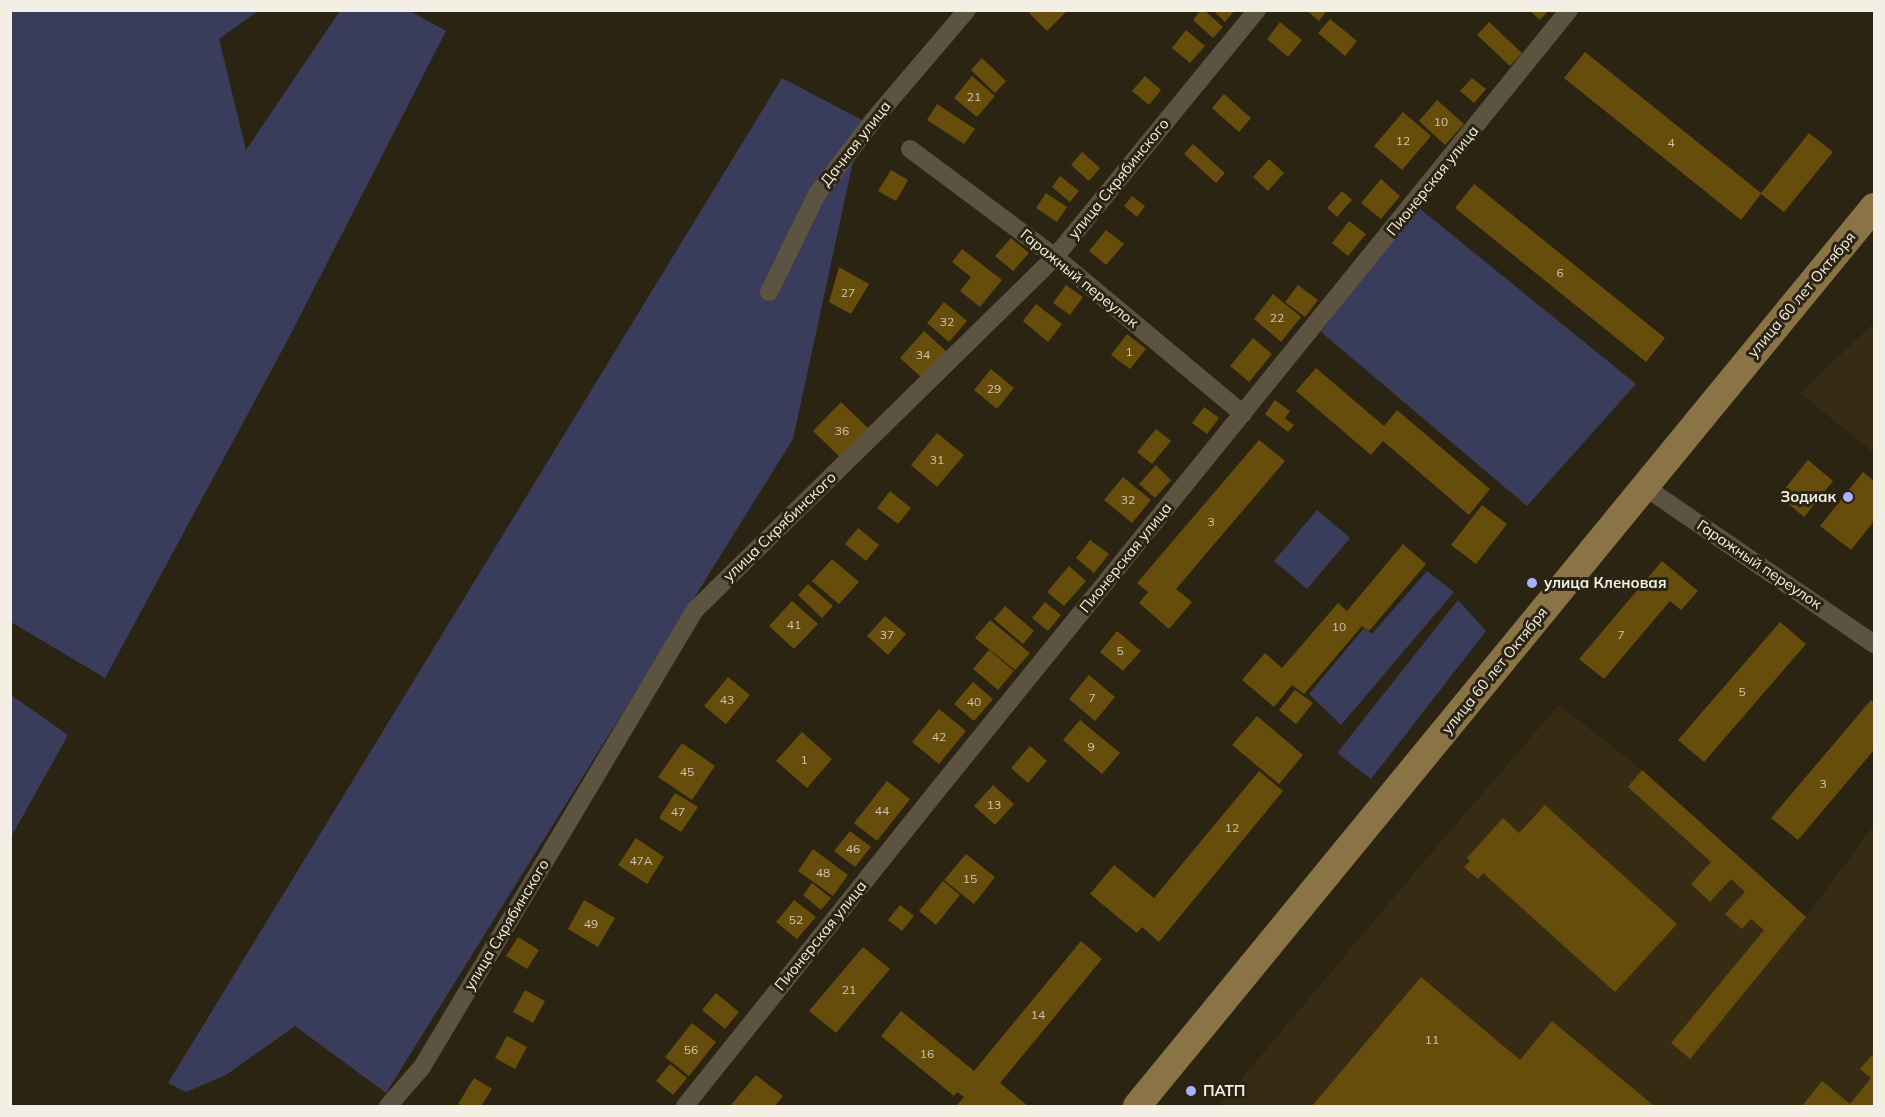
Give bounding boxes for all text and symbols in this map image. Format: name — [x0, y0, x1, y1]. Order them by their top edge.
house number: 21 — [967, 90, 981, 104]
street label: Дачная улица — [817, 98, 895, 190]
street label: улица Скрябинского — [1065, 115, 1173, 243]
house number: 10 — [1434, 115, 1448, 129]
street label: Пионерская улица — [1383, 122, 1483, 240]
house number: 12 — [1396, 134, 1410, 148]
house number: 4 — [1667, 136, 1675, 150]
street label: Гаражный переулок — [1016, 226, 1142, 332]
street label: улица 60 лет Октября — [1744, 229, 1860, 361]
house number: 6 — [1556, 266, 1564, 280]
house number: 27 — [841, 286, 855, 300]
house number: 22 — [1270, 311, 1284, 325]
house number: 32 — [940, 315, 954, 329]
house number: 1 — [1125, 345, 1133, 359]
house number: 34 — [916, 348, 930, 362]
house number: 29 — [987, 382, 1001, 396]
house number: 36 — [835, 424, 849, 438]
house number: 31 — [930, 453, 944, 467]
street label: улица Скрябинского — [720, 469, 840, 585]
place label: Зодиак — [1780, 488, 1836, 506]
marker: Зодиак — [1841, 490, 1855, 504]
house number: 32 — [1121, 493, 1135, 507]
street label: Пионерская улица — [1076, 499, 1176, 617]
house number: 3 — [1207, 515, 1215, 529]
street label: Гаражный переулок — [1693, 517, 1825, 613]
place label: улица Кленовая — [1544, 574, 1666, 592]
marker: улица Кленовая — [1525, 576, 1539, 590]
street label: улица 60 лет Октября — [1438, 604, 1552, 738]
house number: 41 — [787, 618, 801, 632]
house number: 10 — [1332, 620, 1346, 634]
house number: 37 — [880, 628, 894, 642]
house number: 7 — [1617, 628, 1625, 642]
house number: 5 — [1116, 644, 1124, 658]
house number: 5 — [1738, 685, 1746, 699]
house number: 7 — [1088, 691, 1096, 705]
house number: 43 — [720, 693, 734, 707]
house number: 40 — [967, 695, 981, 709]
house number: 42 — [932, 730, 946, 744]
house number: 9 — [1087, 740, 1095, 754]
house number: 1 — [800, 753, 808, 767]
house number: 45 — [680, 765, 694, 779]
house number: 3 — [1819, 777, 1827, 791]
house number: 13 — [987, 798, 1001, 812]
house number: 44 — [875, 804, 889, 818]
house number: 47 — [671, 805, 685, 819]
house number: 12 — [1225, 821, 1239, 835]
house number: 46 — [846, 842, 860, 856]
house number: 47А — [629, 854, 653, 868]
street label: улица Скрябинского — [461, 856, 553, 994]
house number: 48 — [816, 866, 830, 880]
house number: 15 — [963, 872, 977, 886]
street label: Пионерская улица — [771, 877, 871, 995]
house number: 52 — [789, 913, 803, 927]
house number: 49 — [584, 917, 598, 931]
house number: 21 — [842, 983, 856, 997]
house number: 14 — [1031, 1008, 1045, 1022]
house number: 11 — [1425, 1033, 1439, 1047]
house number: 56 — [684, 1043, 698, 1057]
house number: 16 — [920, 1047, 934, 1061]
place label: ПАТП — [1203, 1082, 1245, 1100]
marker: ПАТП — [1184, 1084, 1198, 1098]

